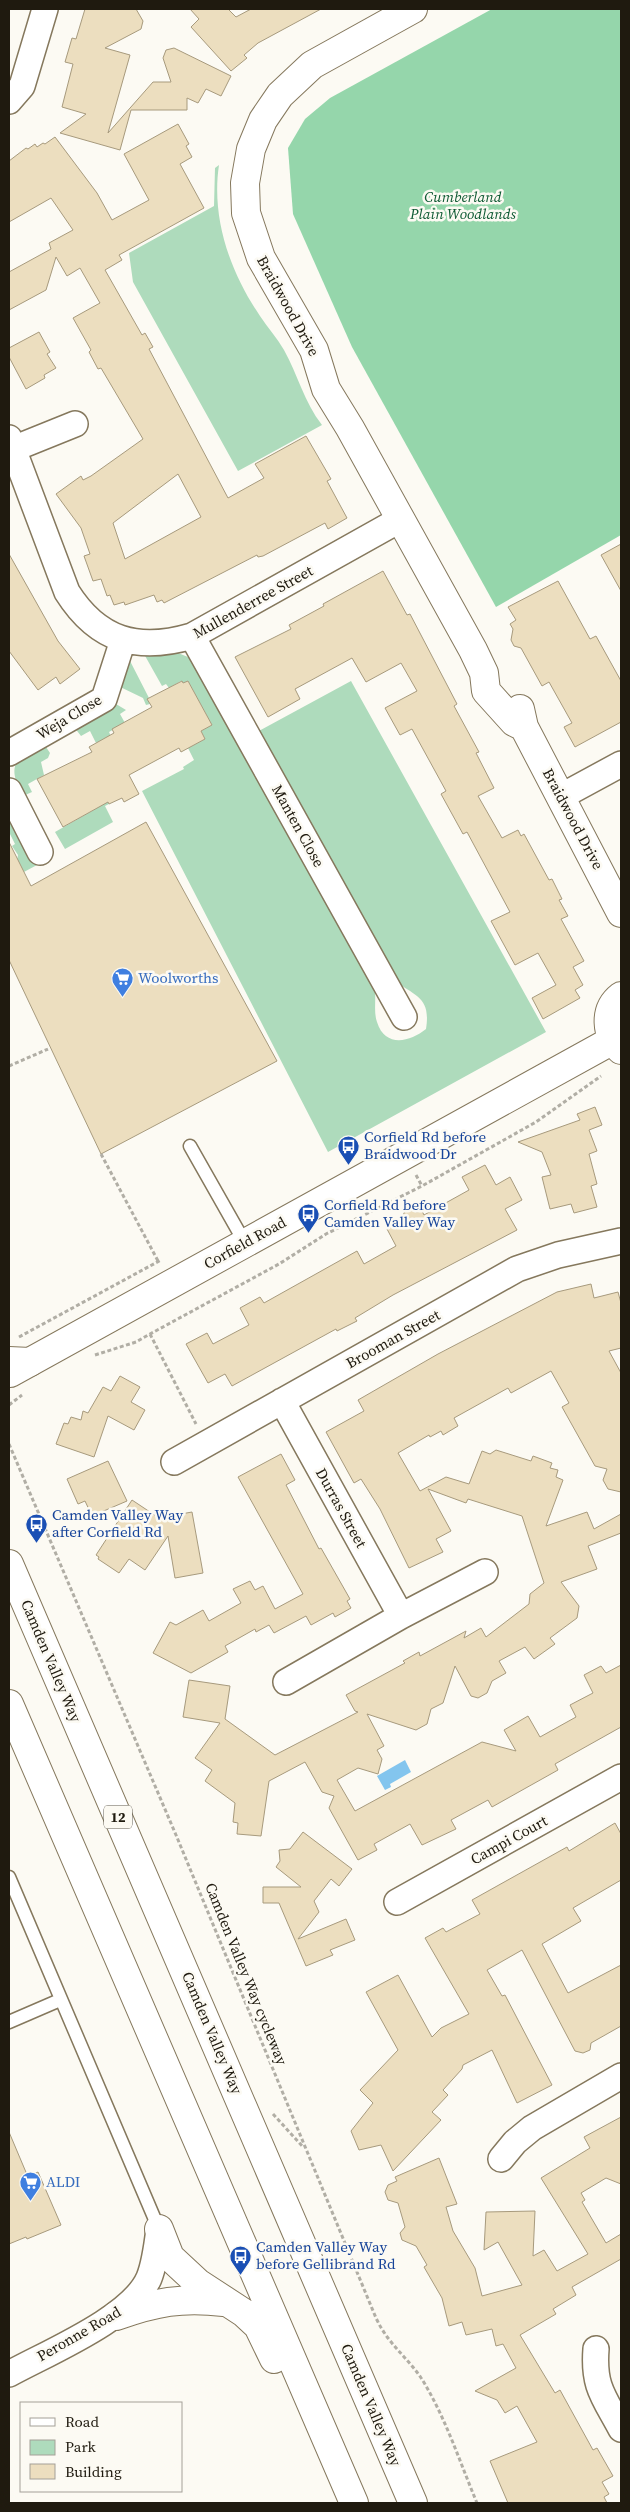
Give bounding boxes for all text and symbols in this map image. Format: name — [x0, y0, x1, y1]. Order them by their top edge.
park label: Cumberland Plain Woodlands — [409, 186, 516, 224]
street label: Braidwood Drive — [252, 252, 325, 360]
street label: Mullenderree Street — [189, 560, 317, 643]
street label: Weja Close — [32, 689, 106, 744]
street label: Braidwood Drive — [538, 764, 609, 873]
street label: Manten Close — [267, 781, 330, 871]
supermarket icon: Woolworths — [110, 966, 134, 997]
place label: Woolworths — [138, 967, 218, 988]
place label: Corfield Rd before Braidwood Dr — [364, 1126, 486, 1164]
bus stop icon: Corfield Rd before Braidwood Dr — [336, 1134, 360, 1165]
place label: Corfield Rd before Camden Valley Way — [324, 1194, 455, 1232]
bus stop icon: Corfield Rd before Camden Valley Way — [296, 1202, 320, 1233]
street label: Corfield Road — [200, 1211, 290, 1274]
street label: Brooman Street — [342, 1304, 444, 1373]
street label: Durras Street — [311, 1464, 372, 1552]
place label: Camden Valley Way after Corfield Rd — [52, 1504, 183, 1542]
bus stop icon: Camden Valley Way after Corfield Rd — [24, 1512, 48, 1543]
street label: Camden Valley Way — [16, 1596, 87, 1726]
road number: 12 — [104, 1805, 132, 1828]
street label: Campi Court — [467, 1810, 551, 1869]
street label: Camden Valley Way cycleway — [201, 1880, 291, 2068]
street label: Camden Valley Way — [178, 1969, 246, 2097]
supermarket icon: ALDI — [18, 2170, 42, 2201]
place label: ALDI — [46, 2171, 80, 2192]
place label: Camden Valley Way before Gellibrand Rd — [256, 2236, 396, 2274]
bus stop icon: Camden Valley Way before Gellibrand Rd — [228, 2244, 252, 2275]
street label: Peronne Road — [33, 2301, 125, 2366]
street label: Camden Valley Way — [336, 2340, 407, 2470]
legend — [20, 2402, 182, 2492]
text: Road — [65, 2411, 99, 2432]
text: Park — [65, 2436, 97, 2457]
text: Building — [65, 2461, 122, 2482]

